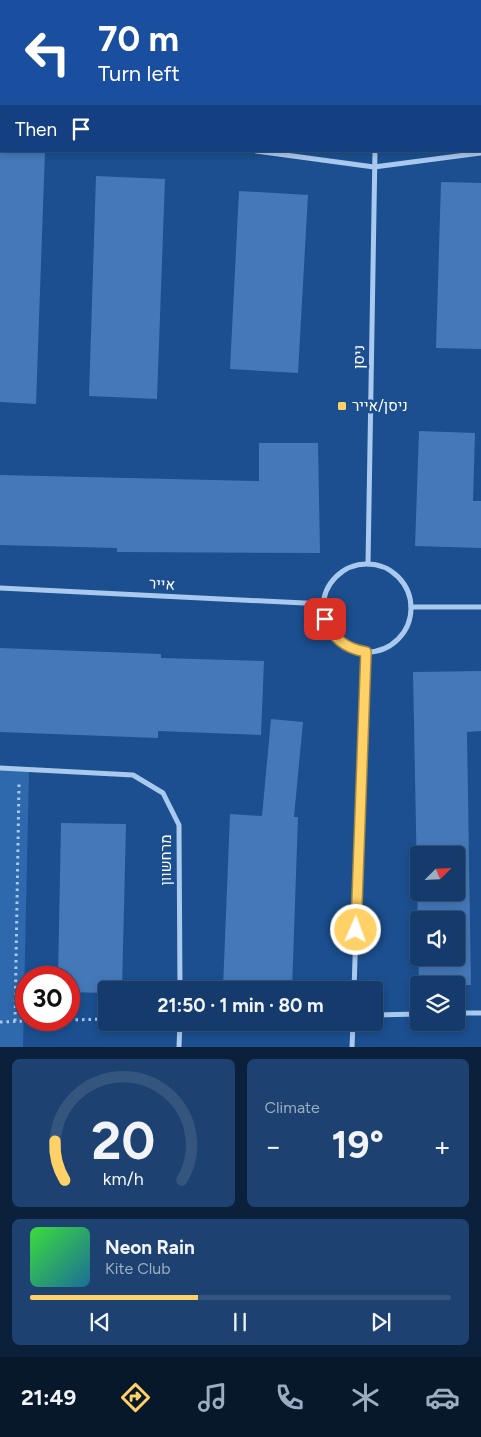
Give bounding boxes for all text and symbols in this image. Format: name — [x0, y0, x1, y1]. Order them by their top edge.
text: 70 m — [98, 18, 179, 60]
icon: left — [15, 20, 80, 85]
text: Turn left — [98, 60, 180, 87]
icon: arrive — [67, 115, 95, 143]
text: Then — [15, 118, 57, 141]
street label: ניסן — [350, 345, 368, 369]
place label: ניסן/אייר — [352, 397, 408, 415]
marker: ניסן/אייר — [336, 400, 348, 412]
street label: אייר — [149, 574, 175, 594]
pin — [304, 598, 346, 640]
icon: arrive — [311, 605, 339, 633]
street label: מרחשוון — [157, 834, 175, 886]
north arrow — [410, 846, 465, 901]
map controls — [410, 846, 465, 1031]
position arrow — [329, 903, 381, 955]
button: sound — [410, 911, 465, 966]
speed limit sign: 30 — [15, 966, 80, 1031]
button: layers — [410, 976, 465, 1031]
text: 21:50 · 1 min · 80 m — [158, 994, 323, 1017]
text: Climate — [265, 1098, 320, 1117]
text: 20 — [91, 1110, 155, 1172]
text: 19° — [332, 1122, 384, 1168]
text: − — [265, 1129, 282, 1163]
text: + — [434, 1129, 451, 1163]
text: km/h — [103, 1168, 144, 1189]
text: Neon Rain — [105, 1236, 195, 1259]
text: Kite Club — [105, 1259, 171, 1278]
icon: previous — [86, 1308, 114, 1336]
icon: pause — [226, 1308, 254, 1336]
icon: next — [367, 1308, 395, 1336]
icon: directions — [118, 1380, 153, 1415]
icon: music — [195, 1380, 230, 1415]
icon: phone — [272, 1380, 307, 1415]
icon: climate — [348, 1380, 383, 1415]
icon: car — [425, 1380, 460, 1415]
text: 21:49 — [21, 1384, 76, 1411]

